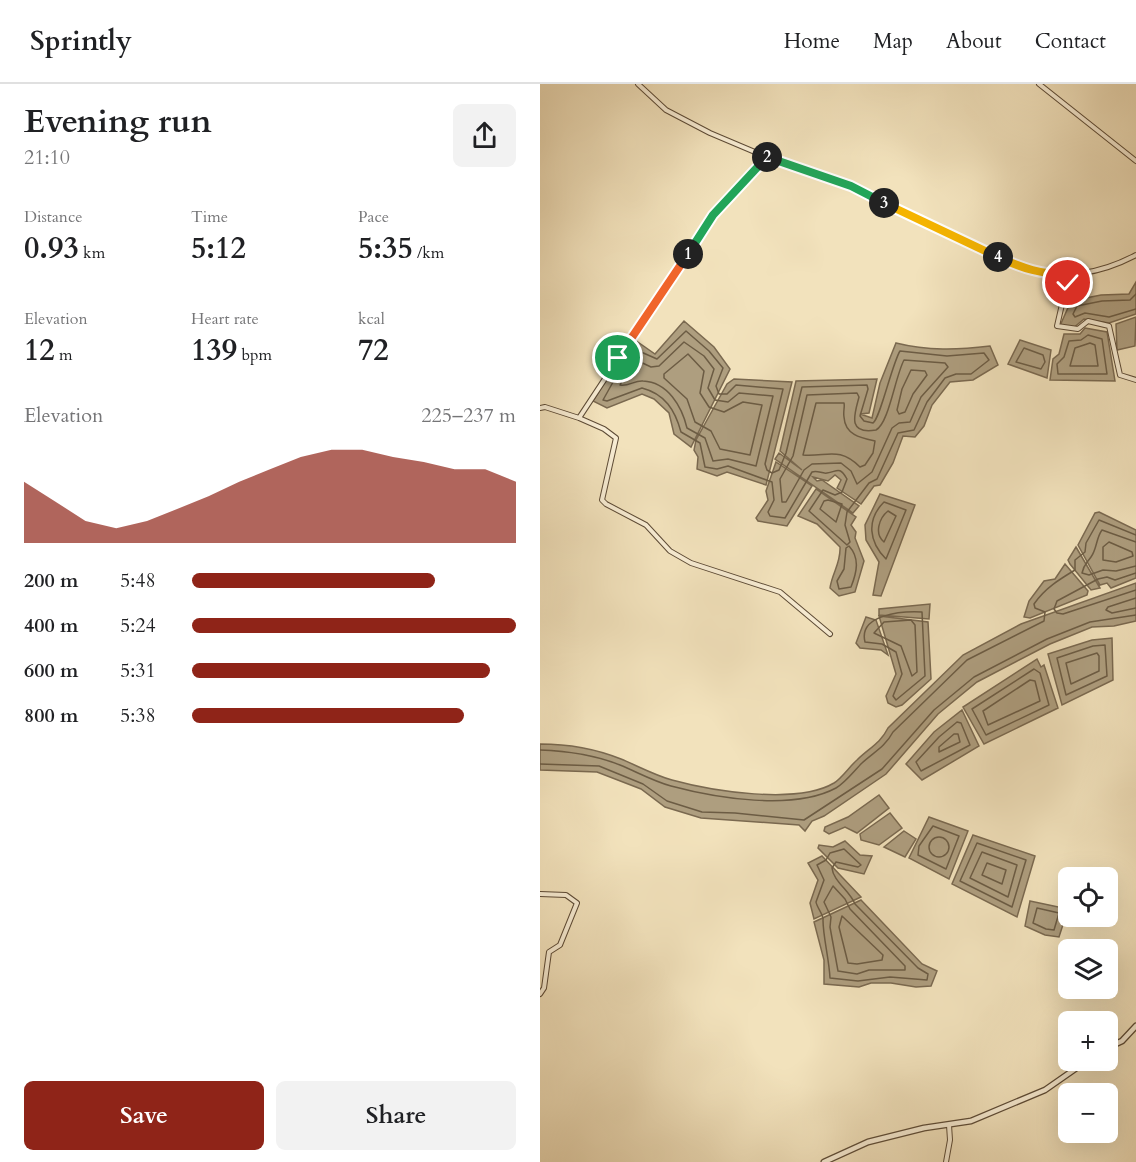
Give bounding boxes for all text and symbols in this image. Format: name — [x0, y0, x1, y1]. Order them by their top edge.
text: Sprintly — [30, 22, 132, 60]
text: Home — [784, 27, 840, 56]
text: Map — [873, 27, 913, 56]
text: About — [946, 27, 1002, 56]
text: Contact — [1035, 27, 1106, 56]
text: Evening run — [24, 99, 212, 144]
button: share — [453, 104, 516, 167]
pin: 2 — [752, 142, 782, 172]
text: 21:10 — [24, 144, 70, 171]
text: 2 — [763, 146, 771, 168]
pin: 3 — [869, 188, 899, 218]
text: 3 — [880, 192, 888, 214]
text: Distance — [24, 206, 82, 228]
text: Time — [191, 206, 228, 228]
text: Pace — [358, 206, 389, 228]
text: 0.93 — [24, 228, 79, 269]
text: 5:12 — [191, 228, 246, 269]
text: 5:35 — [358, 228, 413, 269]
pin: 1 — [673, 239, 703, 269]
text: km — [79, 242, 105, 264]
text: /km — [413, 242, 444, 264]
pin: 4 — [983, 242, 1013, 272]
text: 1 — [684, 243, 692, 265]
text: 4 — [994, 246, 1002, 268]
pin — [1042, 257, 1093, 308]
icon: check — [1051, 266, 1084, 299]
text: Elevation — [24, 308, 88, 330]
text: Heart rate — [191, 308, 259, 330]
text: kcal — [358, 308, 385, 330]
text: 12 — [24, 330, 55, 371]
text: 139 — [191, 330, 237, 371]
text: 72 — [358, 330, 389, 371]
pin — [592, 332, 643, 383]
icon: arrive — [601, 341, 634, 374]
text: m — [55, 344, 73, 366]
text: bpm — [237, 344, 272, 366]
text: Elevation — [24, 402, 103, 429]
text: 225–237 m — [421, 402, 516, 429]
text: 200 m — [24, 567, 79, 594]
text: 5:48 — [120, 567, 156, 594]
text: 400 m — [24, 612, 79, 639]
text: 5:24 — [120, 612, 156, 639]
text: 600 m — [24, 657, 79, 684]
text: 5:31 — [120, 657, 156, 684]
text: 800 m — [24, 702, 79, 729]
text: 5:38 — [120, 702, 156, 729]
map controls — [1058, 867, 1118, 1143]
button: locate — [1058, 867, 1118, 927]
button: layers — [1058, 939, 1118, 999]
button: + — [1058, 1011, 1118, 1071]
button: Save — [24, 1081, 264, 1150]
button: Share — [276, 1081, 516, 1150]
button: − — [1058, 1083, 1118, 1143]

